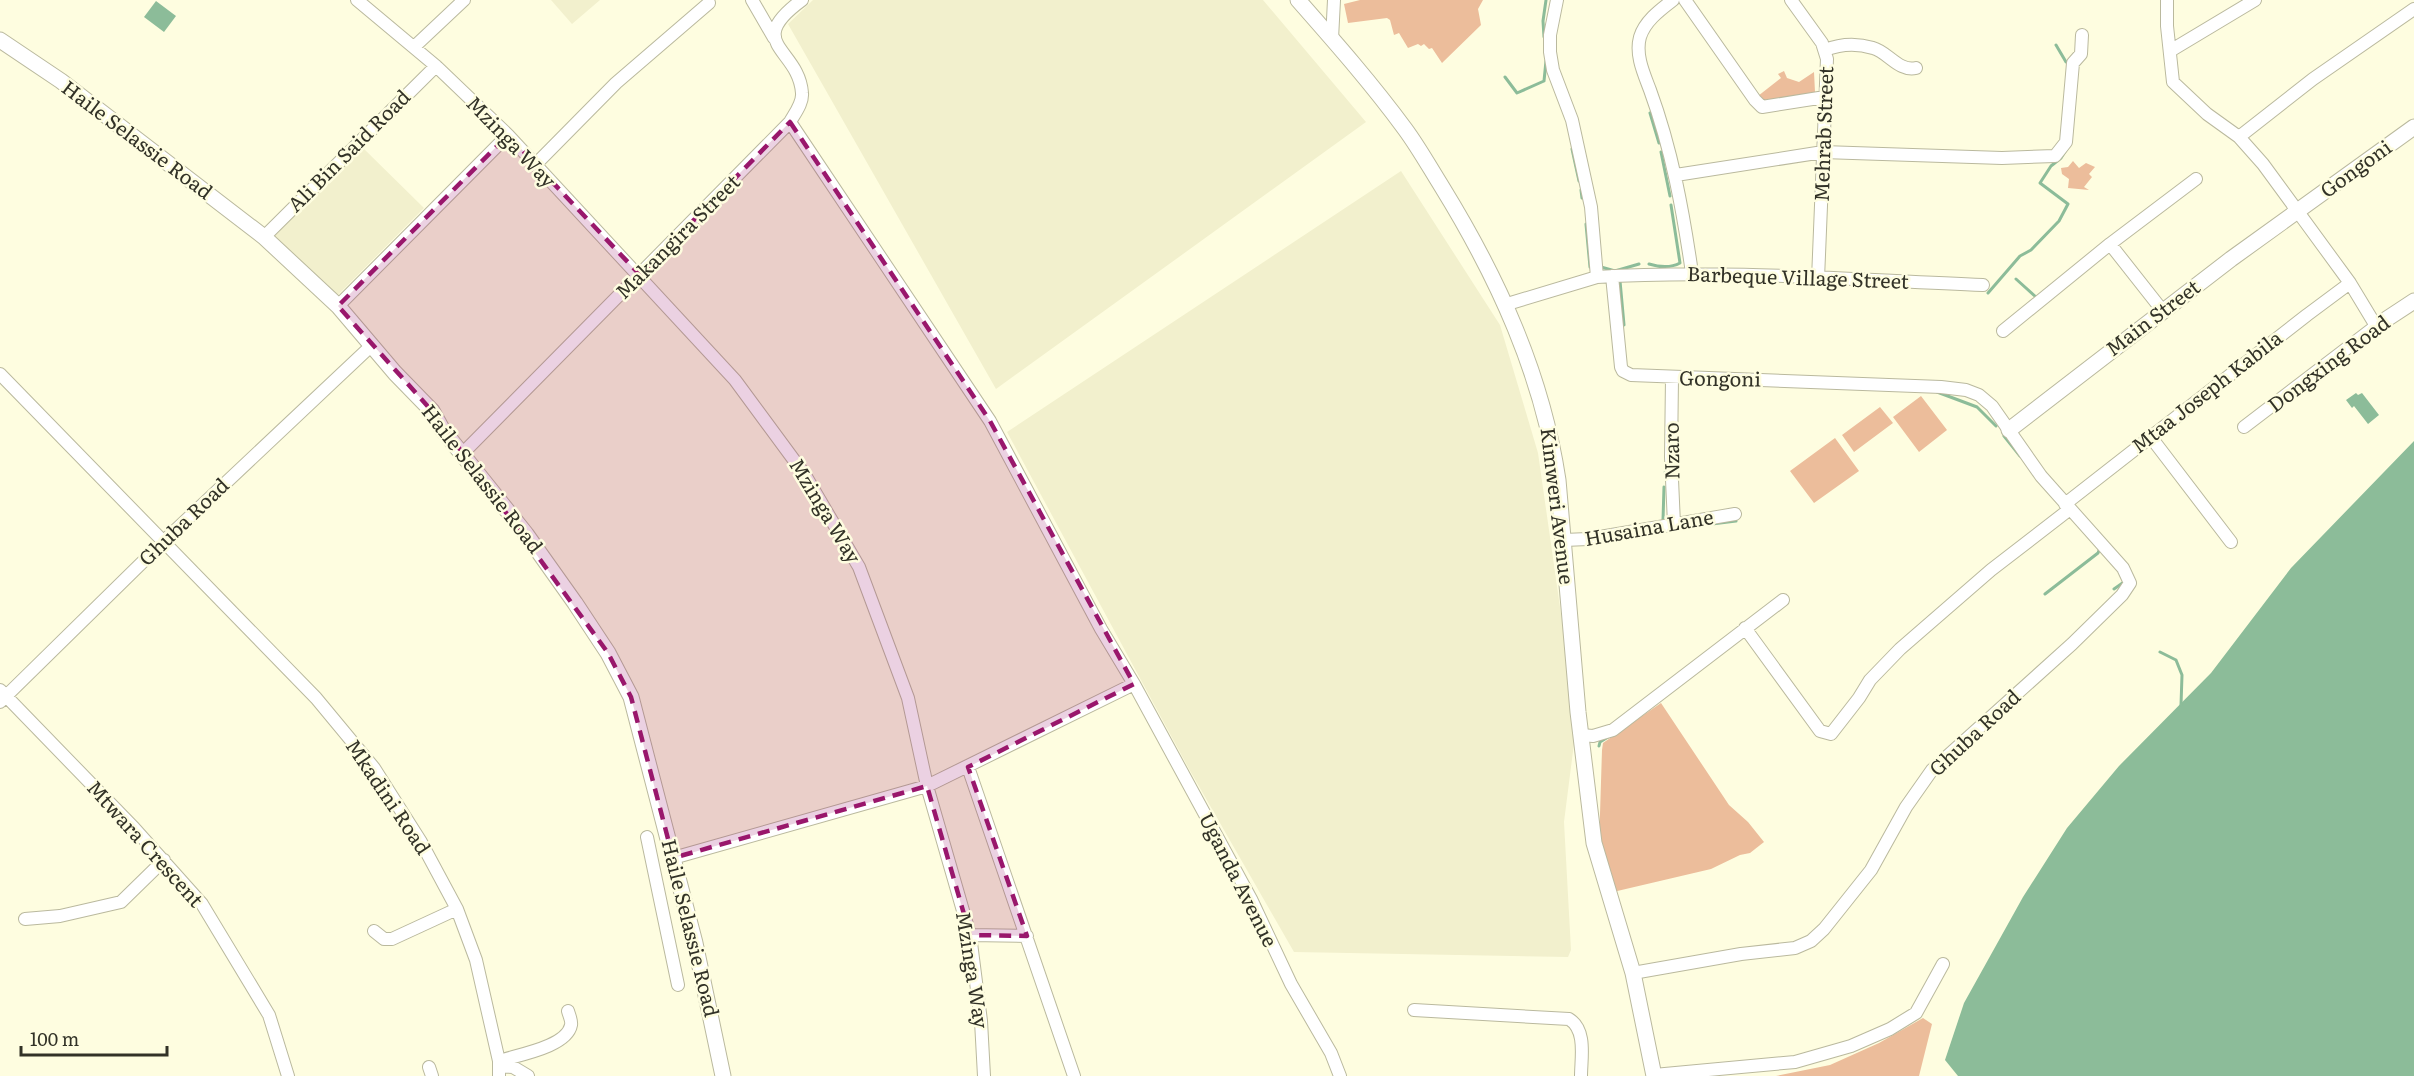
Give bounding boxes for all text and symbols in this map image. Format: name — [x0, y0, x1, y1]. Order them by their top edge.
street label: Mehrab Street — [1805, 66, 1839, 202]
street label: Haile Selassie Road — [56, 72, 220, 205]
street label: Ali Bin Said Road — [279, 81, 416, 218]
street label: Mzinga Way — [461, 88, 565, 194]
street label: Gongoni — [2313, 131, 2397, 204]
street label: Makangira Street — [607, 166, 746, 305]
street label: Barbeque Village Street — [1687, 257, 1909, 295]
street label: Main Street — [2098, 271, 2205, 362]
street label: Dongxing Road — [2260, 306, 2395, 418]
street label: Mtaa Joseph Kabila — [2124, 322, 2288, 459]
street label: Gongoni — [1679, 361, 1762, 393]
street label: Haile Selassie Road — [416, 397, 551, 559]
street label: Nzaro — [1655, 422, 1685, 480]
street label: Kimweri Avenue — [1534, 426, 1583, 586]
street label: Mzinga Way — [783, 452, 870, 569]
street label: Ghuba Road — [131, 470, 235, 571]
street label: Husaina Lane — [1582, 500, 1715, 552]
street label: Ghuba Road — [1921, 681, 2026, 782]
street label: Mkadini Road — [340, 732, 439, 860]
street label: Mtwara Crescent — [81, 772, 212, 913]
street label: Uganda Avenue — [1193, 807, 1287, 952]
street label: Haile Selassie Road — [655, 836, 729, 1019]
street label: Mzinga Way — [950, 909, 998, 1031]
scale bar — [21, 1019, 166, 1057]
text: 100 m — [30, 1025, 79, 1052]

